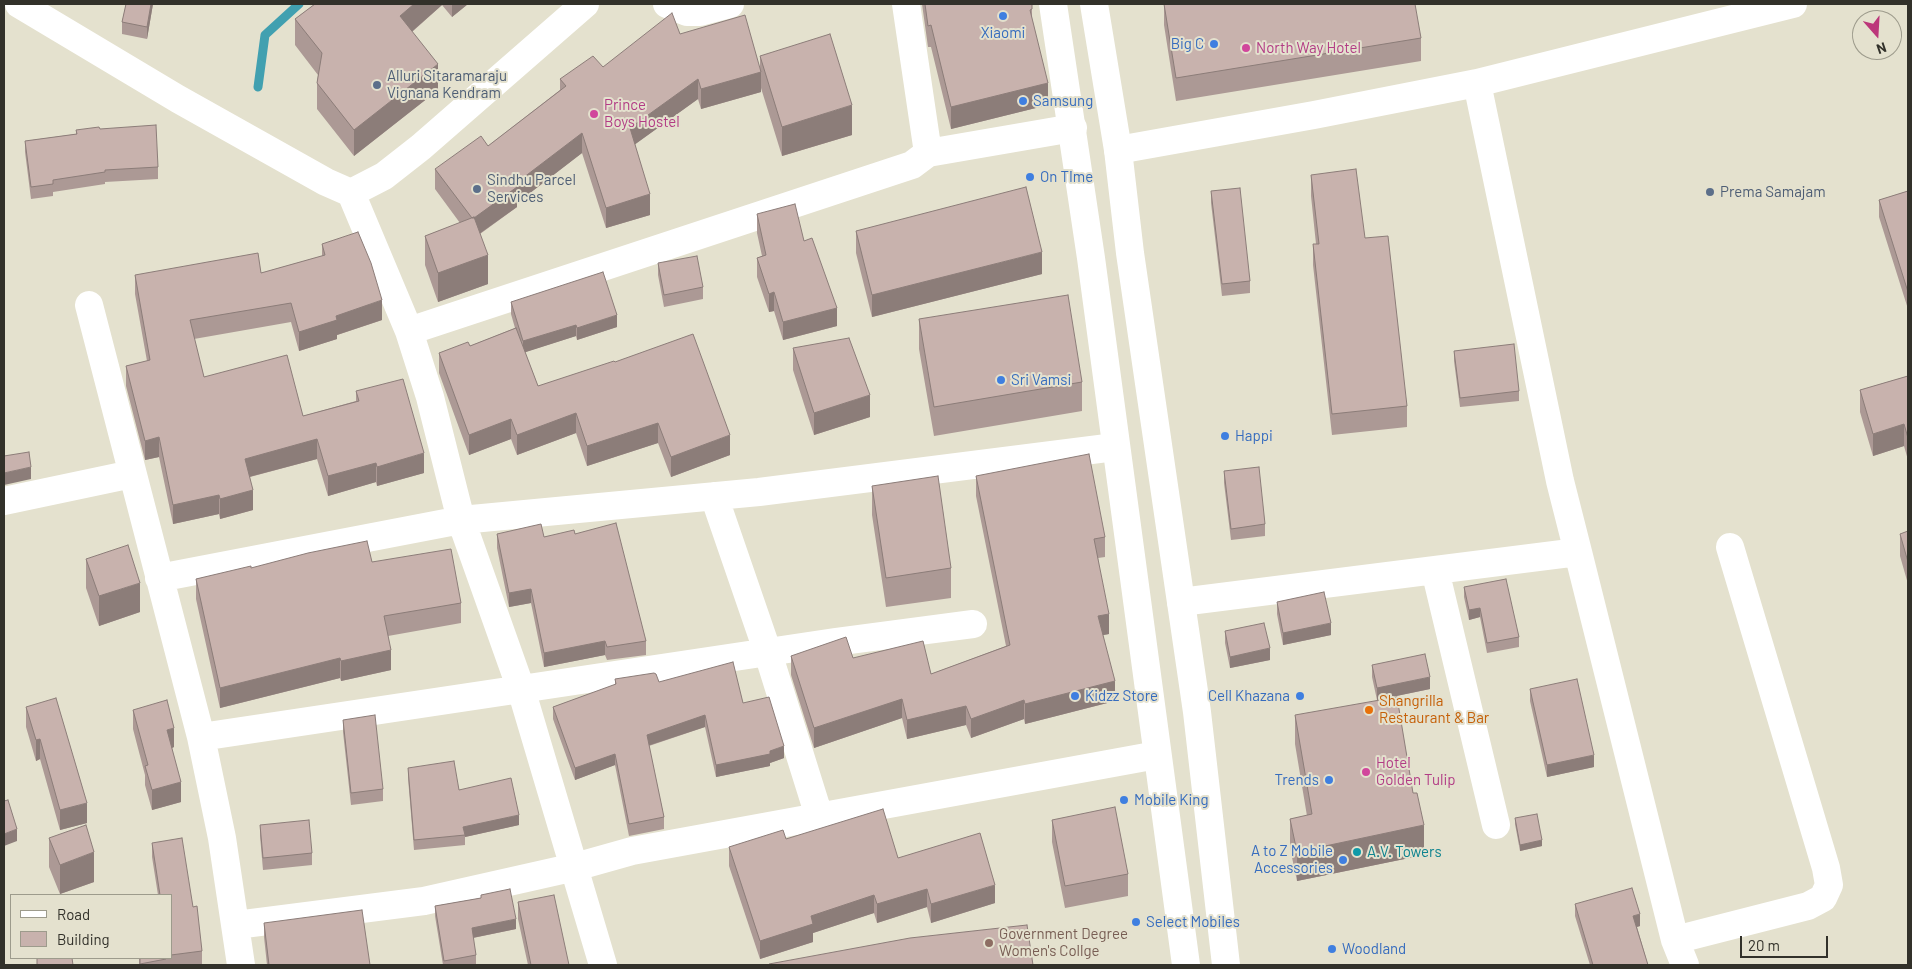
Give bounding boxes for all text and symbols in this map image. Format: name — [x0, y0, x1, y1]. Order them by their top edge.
marker: Xiaomi — [997, 10, 1009, 22]
north arrow — [1852, 10, 1902, 60]
place label: Xiaomi — [981, 24, 1025, 42]
place label: Big C — [1171, 35, 1204, 53]
marker: Big C — [1208, 38, 1220, 50]
place label: North Way Hotel — [1256, 39, 1361, 57]
text: N — [1875, 39, 1889, 58]
marker: North Way Hotel — [1240, 42, 1252, 54]
place label: Alluri Sitaramaraju Vignana Kendram — [387, 67, 507, 102]
marker: Alluri Sitaramaraju Vignana Kendram — [371, 79, 383, 91]
place label: Samsung — [1033, 92, 1093, 110]
marker: Samsung — [1017, 95, 1029, 107]
place label: Prince Boys Hostel — [604, 96, 680, 131]
marker: Prince Boys Hostel — [588, 108, 600, 120]
place label: On TIme — [1040, 168, 1093, 186]
place label: Sindhu Parcel Services — [487, 171, 576, 206]
marker: On TIme — [1024, 171, 1036, 183]
marker: Sindhu Parcel Services — [471, 183, 483, 195]
place label: Prema Samajam — [1720, 183, 1826, 201]
marker: Prema Samajam — [1704, 186, 1716, 198]
place label: Sri Vamsi — [1011, 371, 1071, 389]
marker: Sri Vamsi — [995, 374, 1007, 386]
place label: Happi — [1235, 427, 1273, 445]
marker: Happi — [1219, 430, 1231, 442]
place label: Kidzz Store — [1085, 687, 1158, 705]
place label: Cell Khazana — [1208, 687, 1290, 705]
marker: Kidzz Store — [1069, 690, 1081, 702]
marker: Cell Khazana — [1294, 690, 1306, 702]
place label: Shangrilla Restaurant & Bar — [1379, 692, 1489, 727]
marker: Shangrilla Restaurant & Bar — [1363, 704, 1375, 716]
place label: Hotel Golden Tulip — [1376, 754, 1456, 789]
marker: Hotel Golden Tulip — [1360, 766, 1372, 778]
place label: Trends — [1274, 771, 1319, 789]
marker: Trends — [1323, 774, 1335, 786]
place label: Mobile King — [1134, 791, 1208, 809]
marker: Mobile King — [1118, 794, 1130, 806]
place label: A to Z Mobile Accessories — [1251, 842, 1333, 877]
place label: A.V. Towers — [1367, 843, 1442, 861]
marker: A.V. Towers — [1351, 846, 1363, 858]
marker: A to Z Mobile Accessories — [1337, 854, 1349, 866]
legend — [10, 894, 172, 959]
text: Road — [57, 905, 90, 923]
place label: Select Mobiles — [1146, 913, 1240, 931]
marker: Select Mobiles — [1130, 916, 1142, 928]
place label: Government Degree Women's Collge — [999, 925, 1128, 960]
scale bar — [1742, 926, 1830, 958]
text: Building — [57, 930, 110, 948]
text: 20 m — [1748, 936, 1780, 954]
marker: Government Degree Women's Collge — [983, 937, 995, 949]
place label: Woodland — [1342, 940, 1406, 958]
marker: Woodland — [1326, 943, 1338, 955]

